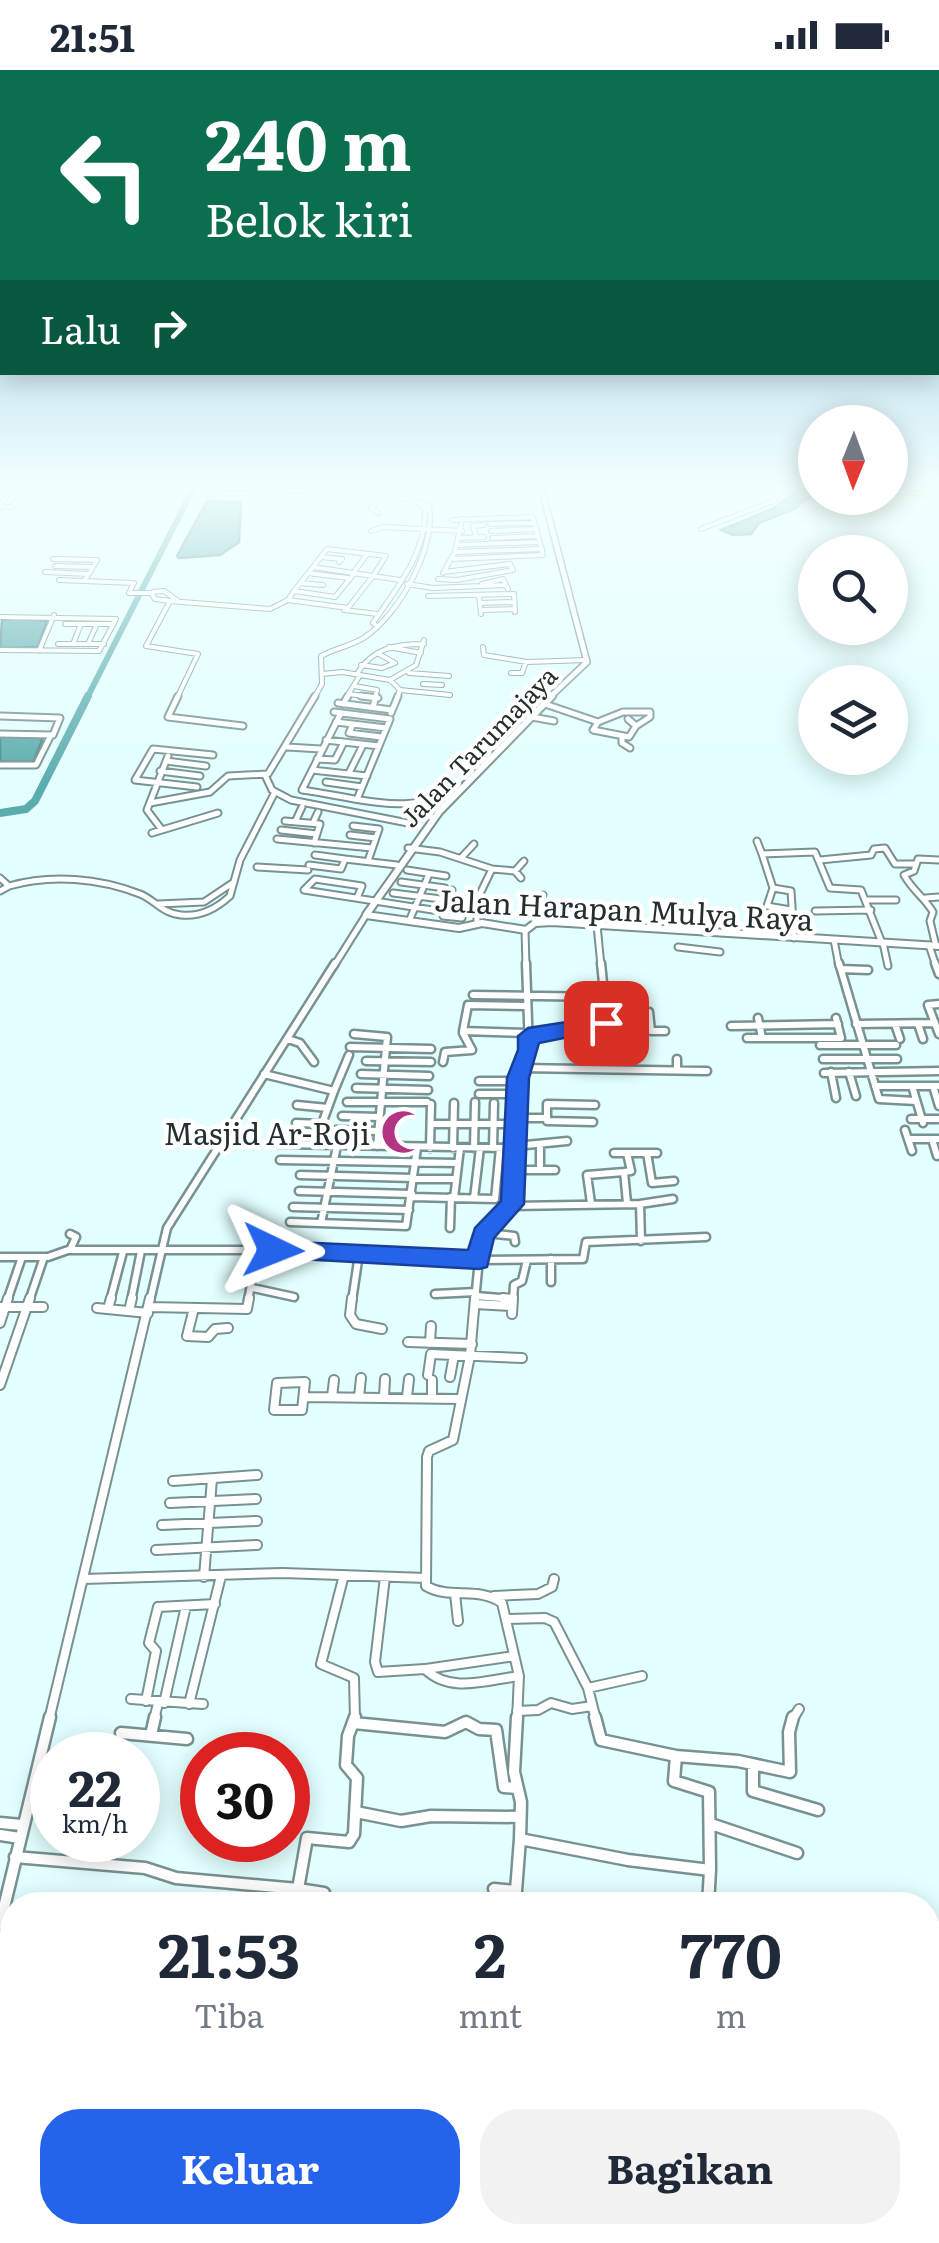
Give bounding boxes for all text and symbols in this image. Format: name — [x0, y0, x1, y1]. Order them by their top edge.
text: 21:51 — [50, 7, 135, 64]
text: 240 m — [205, 89, 412, 193]
icon: left — [40, 110, 170, 240]
text: Belok kiri — [205, 184, 413, 251]
text: Lalu — [40, 299, 121, 356]
icon: right — [141, 300, 196, 355]
north arrow — [798, 405, 908, 515]
map controls — [798, 405, 908, 775]
button: search — [798, 535, 908, 645]
street label: Jalan Tarumajaya — [391, 657, 565, 835]
button: layers — [798, 665, 908, 775]
street label: Jalan Harapan Mulya Raya — [433, 876, 815, 940]
pin — [564, 981, 649, 1066]
icon: arrive — [579, 996, 634, 1051]
mosque icon: Masjid Ar-Roji — [379, 1108, 427, 1156]
place label: Masjid Ar-Roji — [164, 1110, 370, 1154]
position arrow — [221, 1198, 325, 1302]
speed limit sign: 30 — [180, 1732, 310, 1862]
text: 22 — [68, 1748, 122, 1822]
text: km/h — [62, 1804, 128, 1841]
text: 21:53 — [158, 1907, 300, 1996]
text: 2 — [474, 1907, 506, 1996]
text: 770 — [680, 1907, 782, 1996]
text: Tiba — [194, 1990, 264, 2038]
text: mnt — [458, 1990, 522, 2038]
text: m — [715, 1990, 747, 2038]
button: Keluar — [40, 2109, 460, 2224]
button: Bagikan — [480, 2109, 900, 2224]

